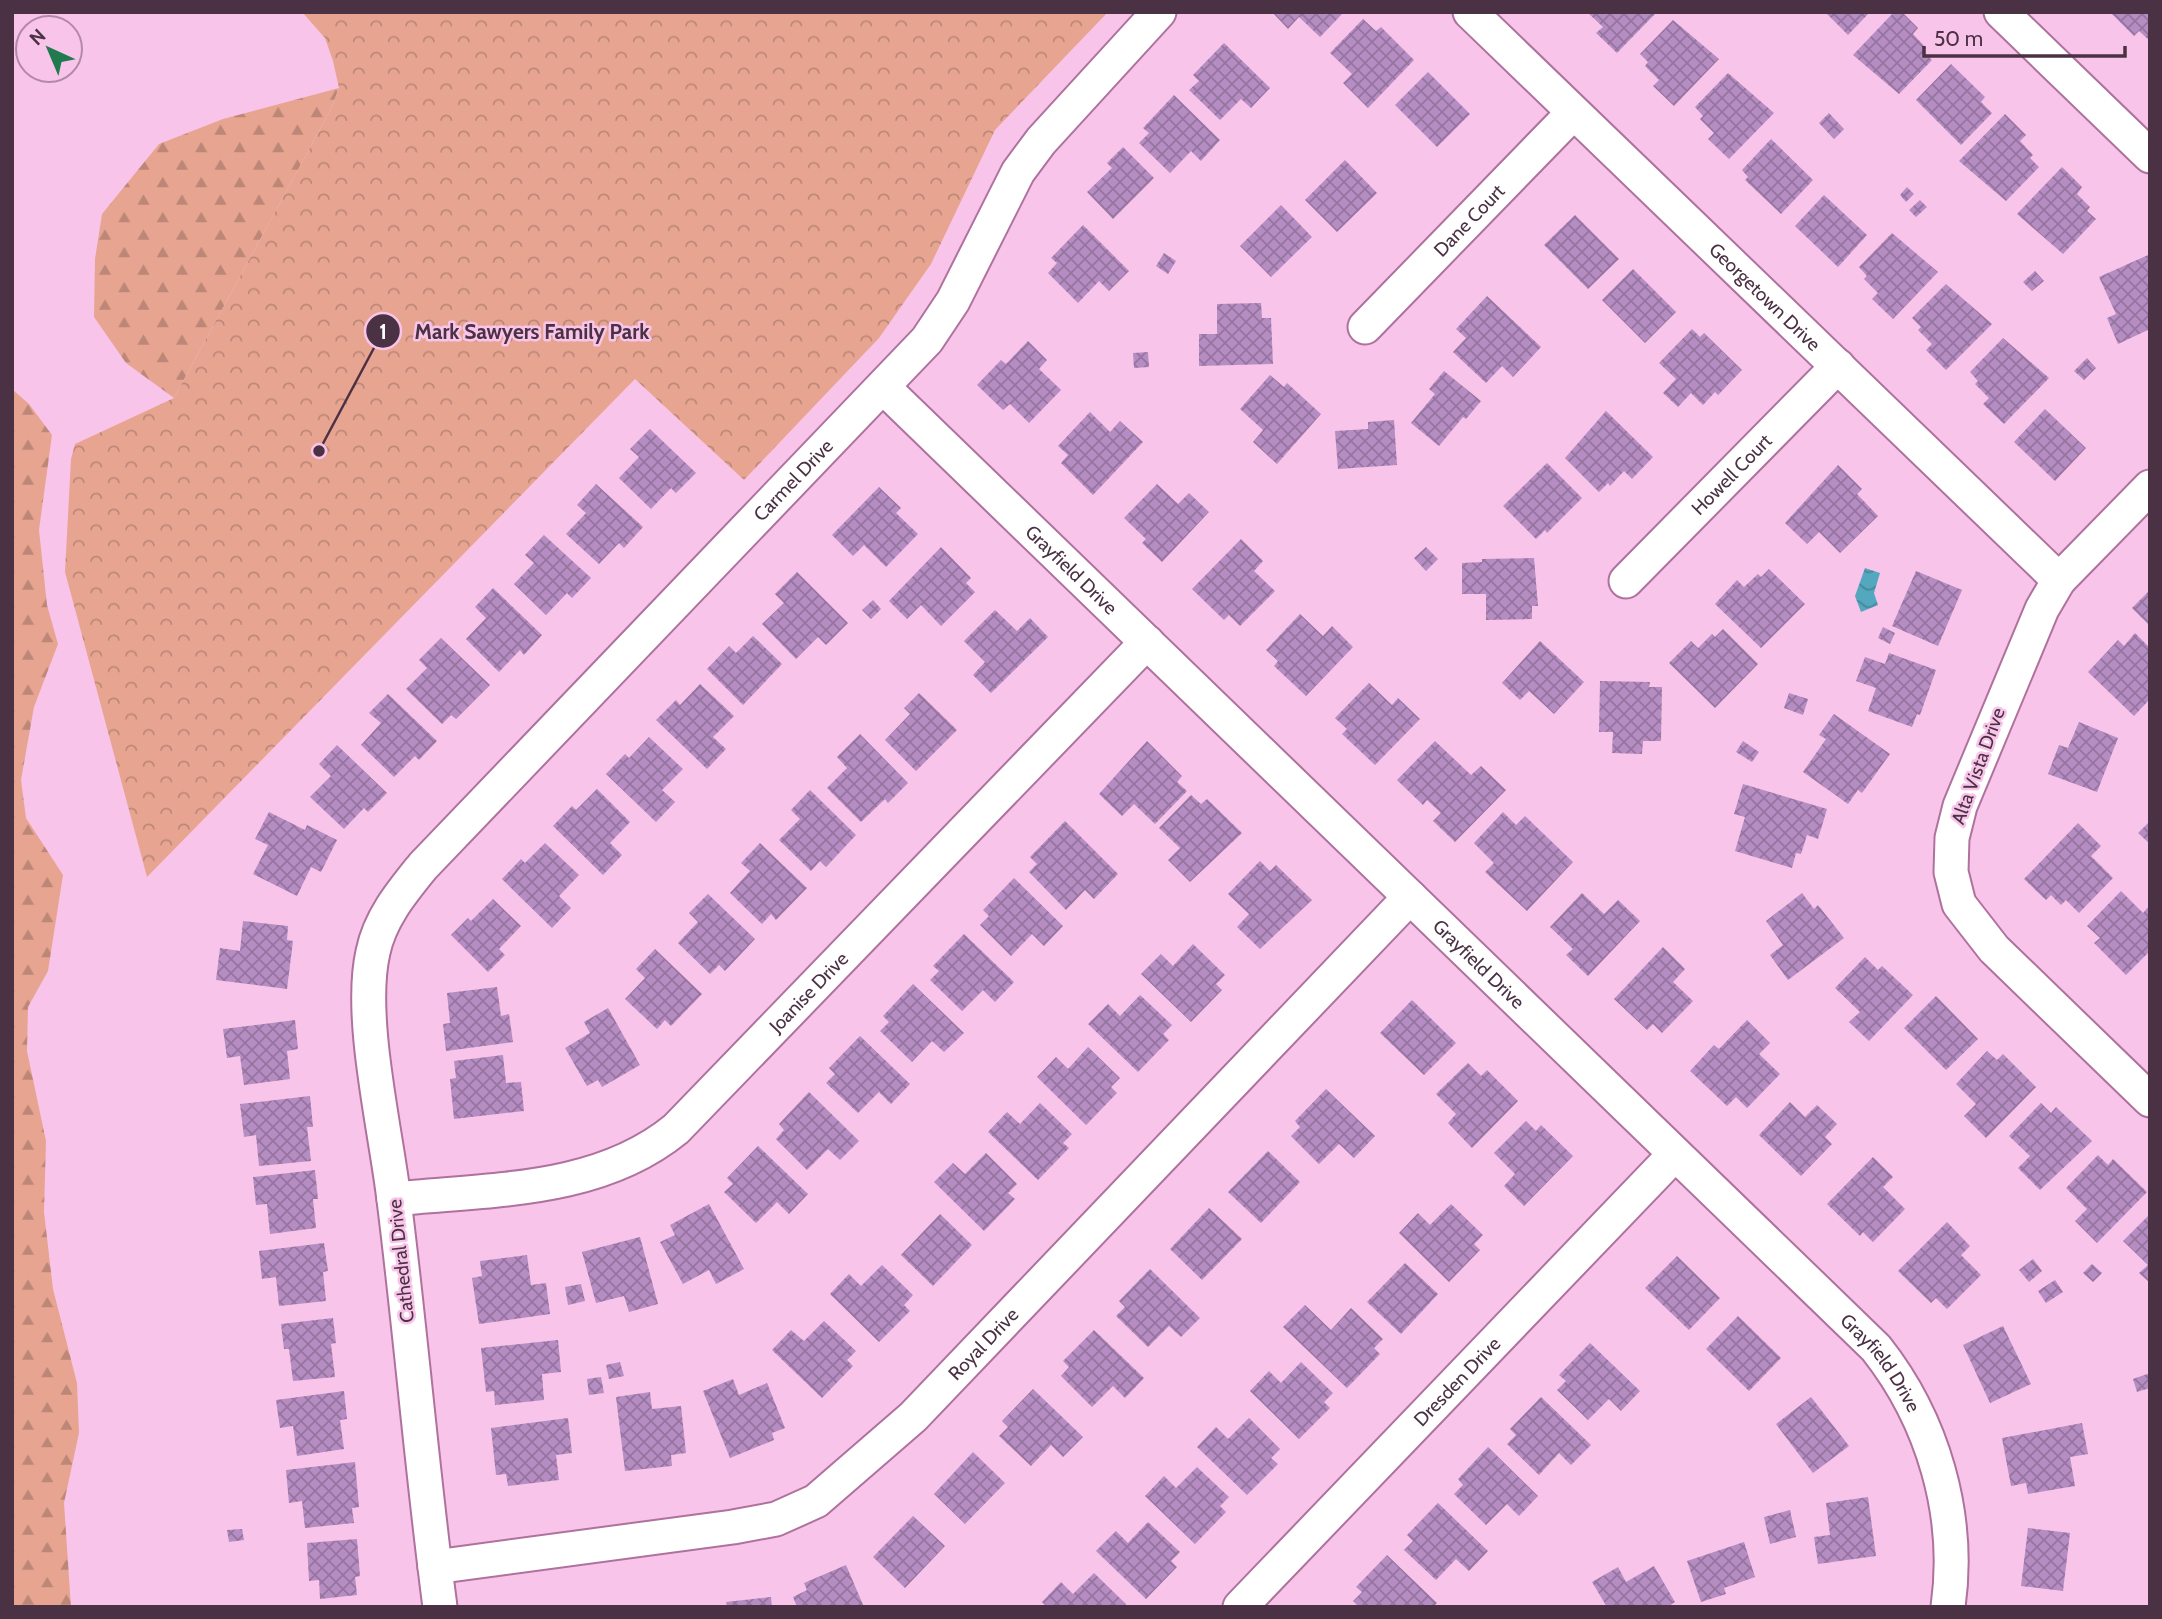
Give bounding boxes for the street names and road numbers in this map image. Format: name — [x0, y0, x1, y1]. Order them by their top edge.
street label: Dane Court — [1429, 179, 1509, 261]
street label: Georgetown Drive — [1705, 238, 1826, 356]
street label: Howell Court — [1686, 428, 1777, 519]
street label: Carmel Drive — [749, 434, 838, 526]
street label: Grayfield Drive — [1021, 520, 1122, 619]
street label: Alta Vista Drive — [1946, 704, 2010, 827]
street label: Grayfield Drive — [1428, 914, 1530, 1014]
street label: Joanise Drive — [764, 947, 853, 1038]
street label: Cathedral Drive — [383, 1198, 419, 1324]
street label: Royal Drive — [943, 1303, 1023, 1385]
street label: Grayfield Drive — [1836, 1309, 1926, 1416]
street label: Dresden Drive — [1409, 1332, 1505, 1431]

